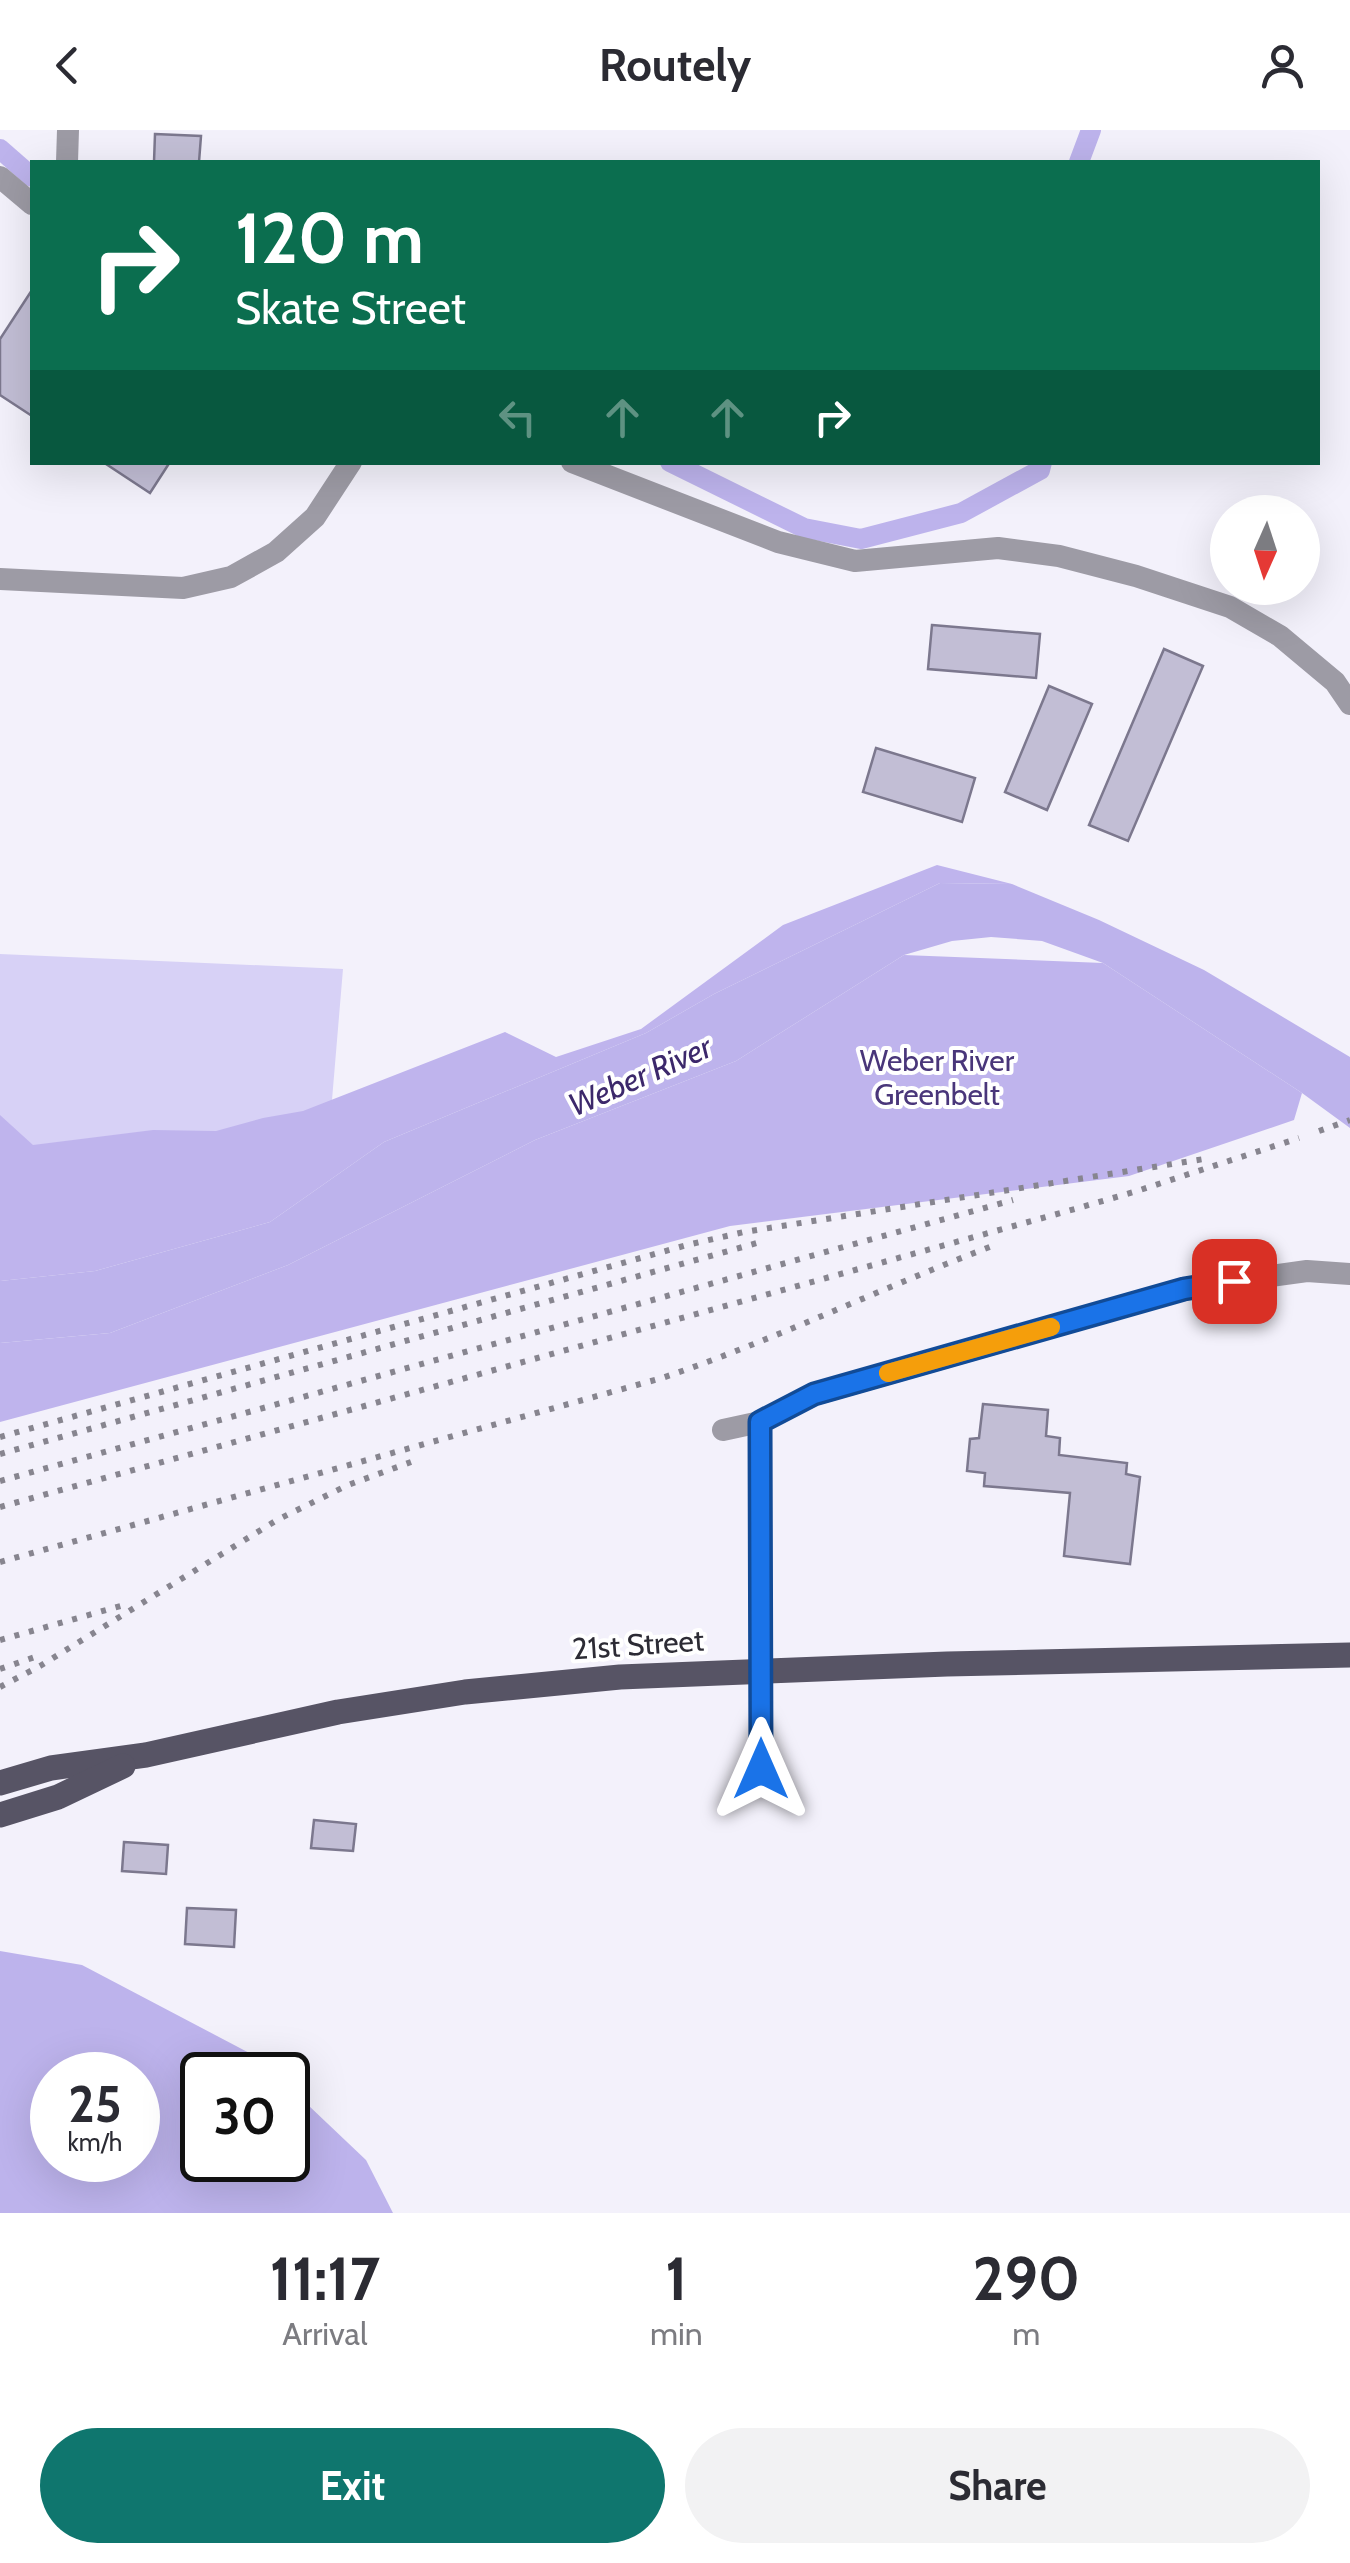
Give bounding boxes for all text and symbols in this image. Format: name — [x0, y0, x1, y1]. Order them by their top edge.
icon: back — [40, 38, 95, 93]
text: Routely — [599, 38, 751, 92]
icon: person — [1255, 38, 1310, 93]
text: 120 m — [235, 195, 424, 281]
icon: right — [70, 200, 200, 330]
text: Skate Street — [235, 281, 466, 335]
icon: left — [490, 390, 545, 445]
icon: ahead — [595, 390, 650, 445]
icon: ahead — [700, 390, 755, 445]
icon: right — [805, 390, 860, 445]
north arrow — [1210, 495, 1320, 605]
map controls — [1210, 495, 1320, 605]
water label: Weber River — [562, 1026, 719, 1124]
park label: Weber River Greenbelt — [860, 1042, 1015, 1113]
pin — [1192, 1239, 1277, 1324]
icon: arrive — [1207, 1254, 1262, 1309]
street label: 21st Street — [571, 1621, 705, 1668]
position arrow — [709, 1717, 813, 1821]
speed limit sign: 30 — [180, 2052, 310, 2182]
text: 25 — [68, 2074, 122, 2135]
text: km/h — [68, 2127, 122, 2157]
text: 11:17 — [270, 2242, 380, 2315]
text: 1 — [665, 2242, 687, 2315]
text: 290 — [972, 2242, 1080, 2315]
text: Arrival — [282, 2314, 368, 2353]
text: min — [650, 2314, 703, 2353]
text: m — [1012, 2314, 1040, 2353]
button: Exit — [40, 2428, 665, 2543]
button: Share — [685, 2428, 1310, 2543]

